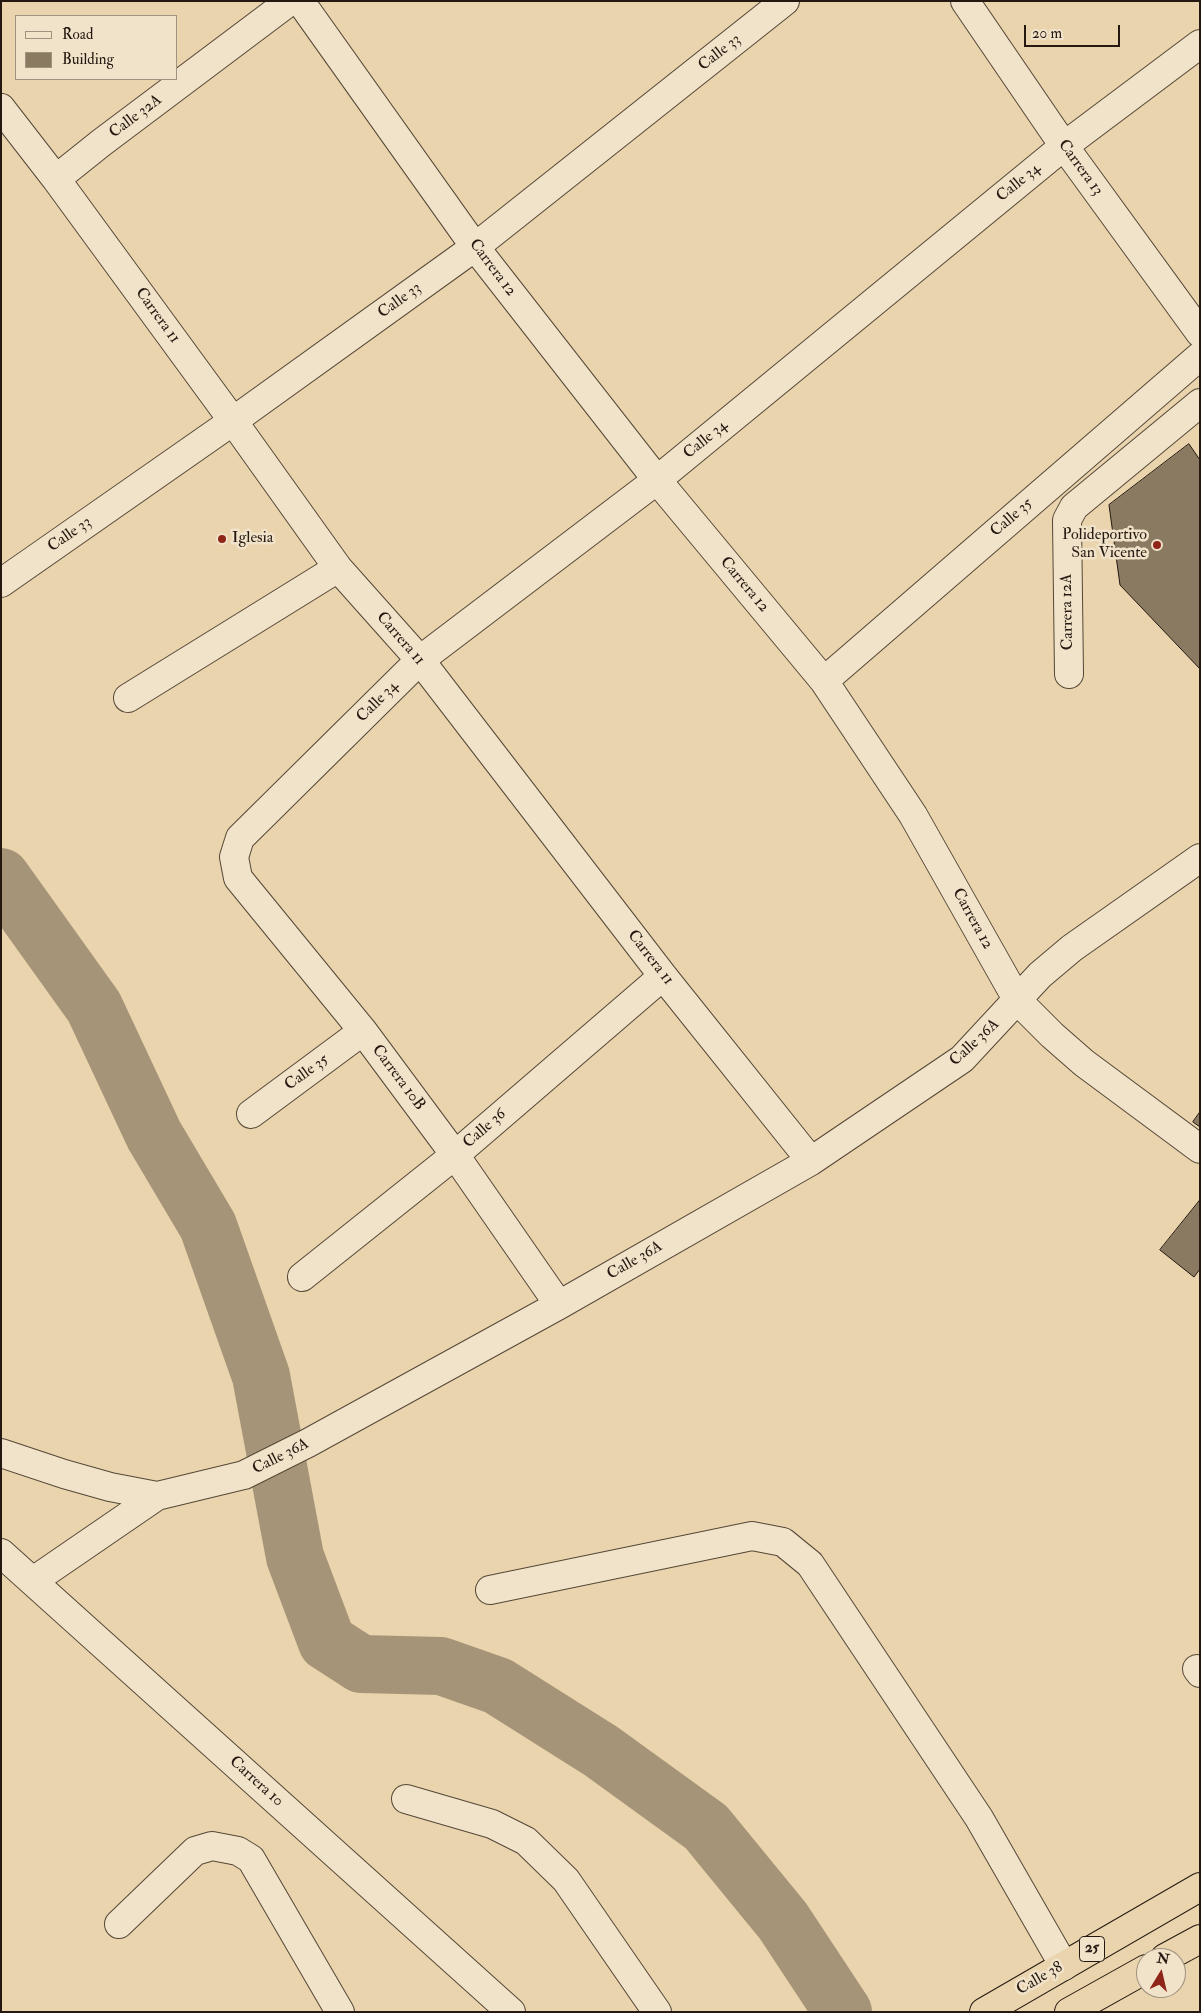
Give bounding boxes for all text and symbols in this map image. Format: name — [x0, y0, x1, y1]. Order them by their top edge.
legend — [15, 15, 178, 80]
scale bar — [1026, 15, 1122, 47]
text: 20 m — [1032, 24, 1062, 43]
text: Road — [62, 25, 93, 44]
street label: Calle 33 — [695, 30, 745, 76]
text: Building — [62, 50, 114, 69]
street label: Calle 32A — [106, 91, 166, 143]
street label: Carrera 13 — [1053, 136, 1107, 200]
street label: Calle 34 — [993, 159, 1045, 207]
street label: Carrera 12 — [464, 236, 520, 300]
street label: Calle 33 — [375, 279, 425, 323]
street label: Carrera 11 — [130, 284, 184, 348]
street label: Calle 34 — [680, 416, 732, 464]
street label: Calle 35 — [987, 494, 1037, 542]
street label: Calle 33 — [45, 513, 95, 557]
place label: Polideportivo San Vicente — [1062, 526, 1147, 564]
place label: Iglesia — [232, 529, 273, 549]
marker: Iglesia — [216, 533, 228, 545]
marker: Polideportivo San Vicente — [1151, 539, 1163, 551]
street label: Carrera 12 — [715, 553, 773, 617]
street label: Carrera 12A — [1058, 573, 1078, 651]
street label: Carrera 11 — [372, 609, 428, 669]
street label: Calle 34 — [353, 677, 403, 727]
street label: Carrera 12 — [947, 885, 997, 953]
street label: Carrera 11 — [623, 927, 677, 989]
street label: Calle 36A — [946, 1015, 1004, 1071]
street label: Carrera 10B — [367, 1041, 429, 1115]
street label: Calle 35 — [281, 1051, 333, 1095]
street label: Calle 36 — [460, 1105, 510, 1153]
street label: Calle 36A — [604, 1237, 666, 1285]
street label: Calle 36A — [250, 1435, 312, 1479]
street label: Carrera 10 — [225, 1753, 287, 1811]
road number: 25 — [1080, 1936, 1104, 1962]
north arrow — [1136, 1948, 1186, 1998]
text: N — [1156, 1949, 1171, 1968]
street label: Calle 38 — [1014, 1958, 1066, 2000]

